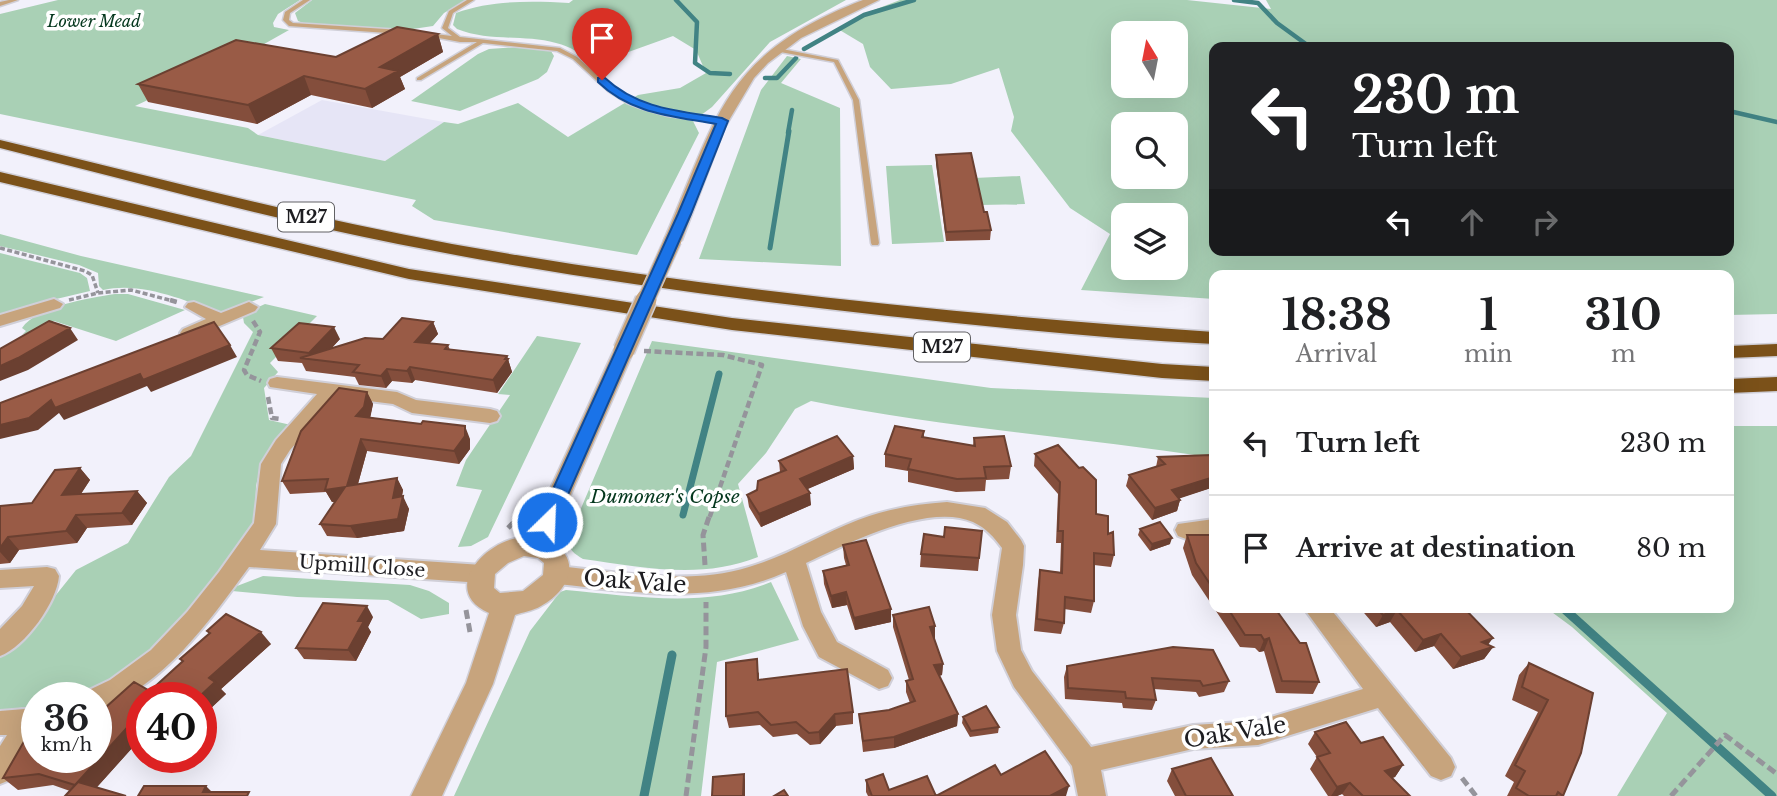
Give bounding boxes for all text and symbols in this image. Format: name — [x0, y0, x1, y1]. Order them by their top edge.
pin — [572, 8, 632, 80]
park label: Lower Mead — [46, 11, 141, 31]
icon: arrive — [583, 19, 621, 57]
north arrow — [1111, 21, 1188, 98]
map controls — [1111, 21, 1188, 280]
text: 230 m — [1352, 65, 1519, 126]
icon: left — [1237, 70, 1328, 161]
button: search — [1111, 112, 1188, 189]
text: Turn left — [1352, 126, 1498, 166]
road number: M27 — [278, 202, 334, 232]
button: layers — [1111, 203, 1188, 280]
icon: left — [1380, 203, 1418, 241]
icon: ahead — [1453, 203, 1491, 241]
icon: right — [1526, 203, 1564, 241]
text: 18:38 — [1281, 289, 1392, 341]
text: 1 — [1479, 289, 1497, 341]
text: 310 — [1585, 289, 1662, 341]
road number: M27 — [914, 332, 970, 362]
text: Arrival — [1296, 340, 1377, 368]
text: min — [1464, 340, 1512, 368]
text: m — [1611, 340, 1636, 368]
icon: left — [1237, 424, 1275, 462]
text: Turn left — [1296, 427, 1420, 459]
text: 230 m — [1620, 427, 1706, 459]
position arrow — [510, 485, 584, 559]
park label: Dumoner's Copse — [589, 485, 740, 508]
icon: arrive — [1237, 529, 1275, 567]
text: Arrive at destination — [1296, 532, 1576, 564]
text: 80 m — [1636, 532, 1706, 564]
street label: Upmill Close — [298, 550, 426, 582]
street label: Oak Vale — [583, 563, 687, 599]
speed limit sign: 40 — [126, 682, 217, 773]
text: 36 — [44, 697, 89, 740]
street label: Oak Vale — [1182, 710, 1288, 754]
text: km/h — [41, 734, 92, 756]

